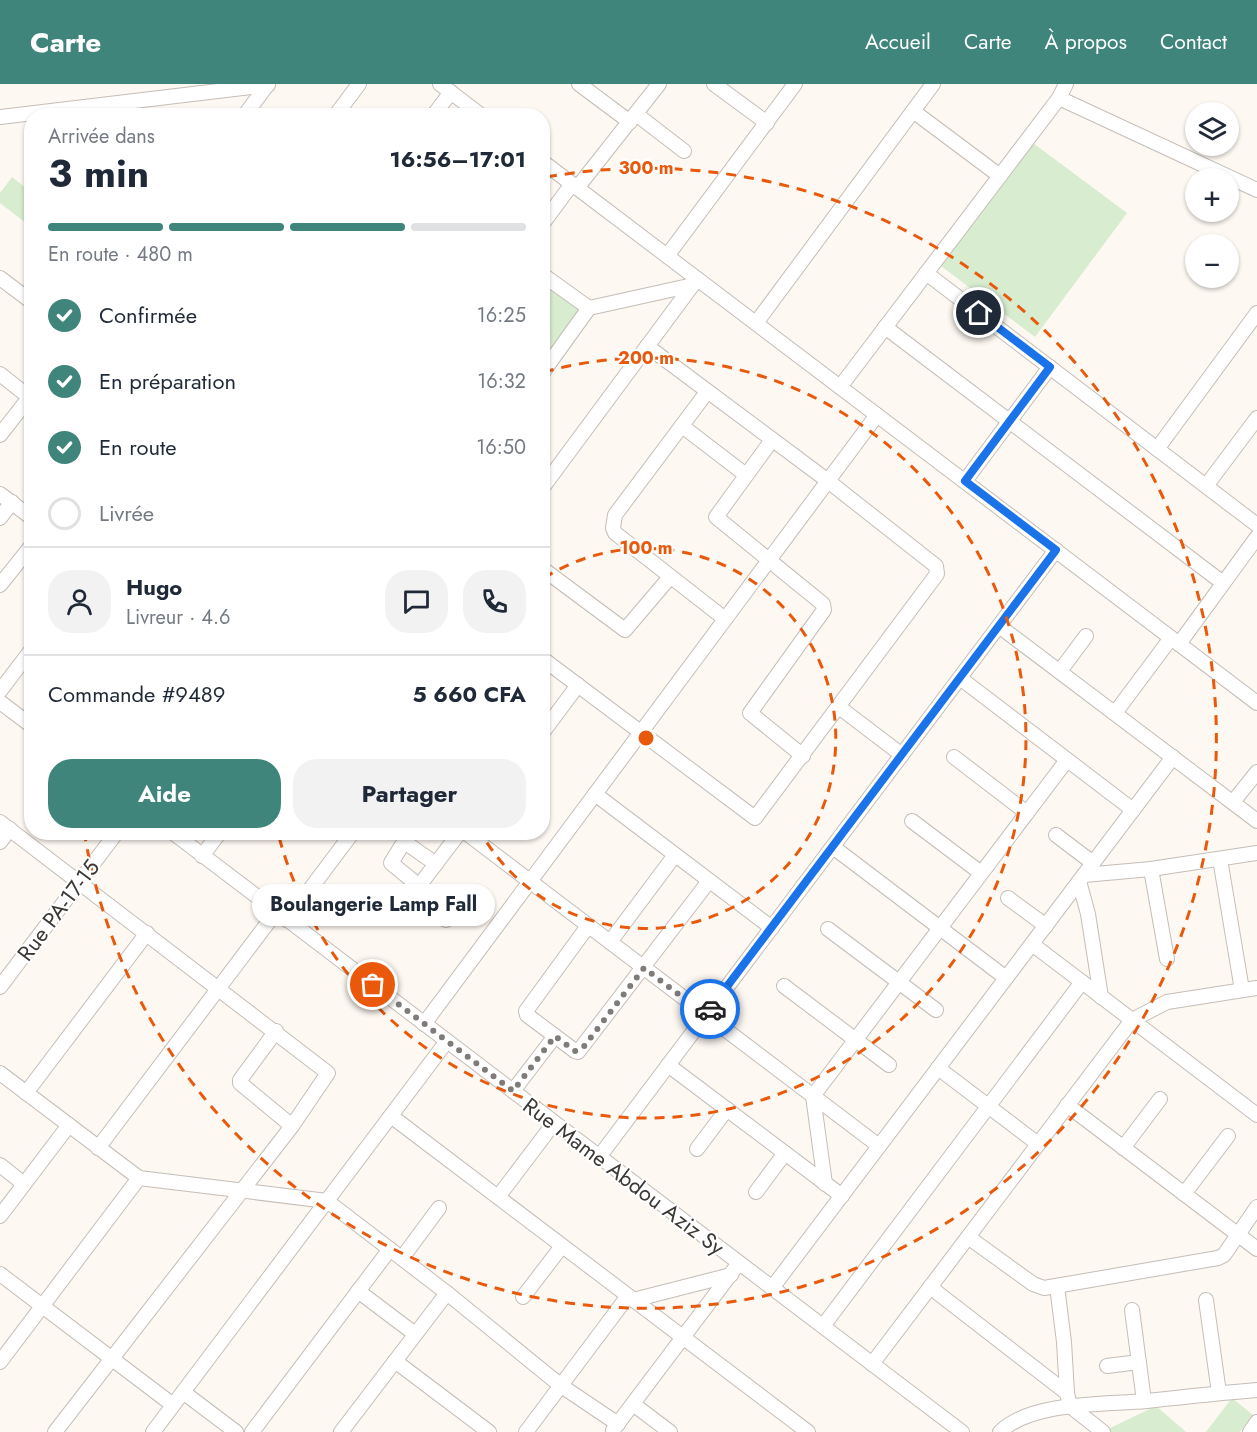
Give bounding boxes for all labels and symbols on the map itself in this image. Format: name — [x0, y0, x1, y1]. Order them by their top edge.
text: 300 m — [618, 155, 674, 181]
pin — [953, 287, 1004, 338]
text: 200 m — [618, 345, 674, 371]
text: 100 m — [619, 535, 673, 561]
centre of rings — [636, 728, 656, 748]
street label: Rue PA-17-15 — [9, 853, 107, 967]
callout: Boulangerie Lamp Fall — [252, 883, 494, 925]
pin — [347, 959, 398, 1010]
courier — [680, 979, 740, 1039]
street label: Rue Mame Abdou Aziz Sy — [517, 1090, 732, 1263]

